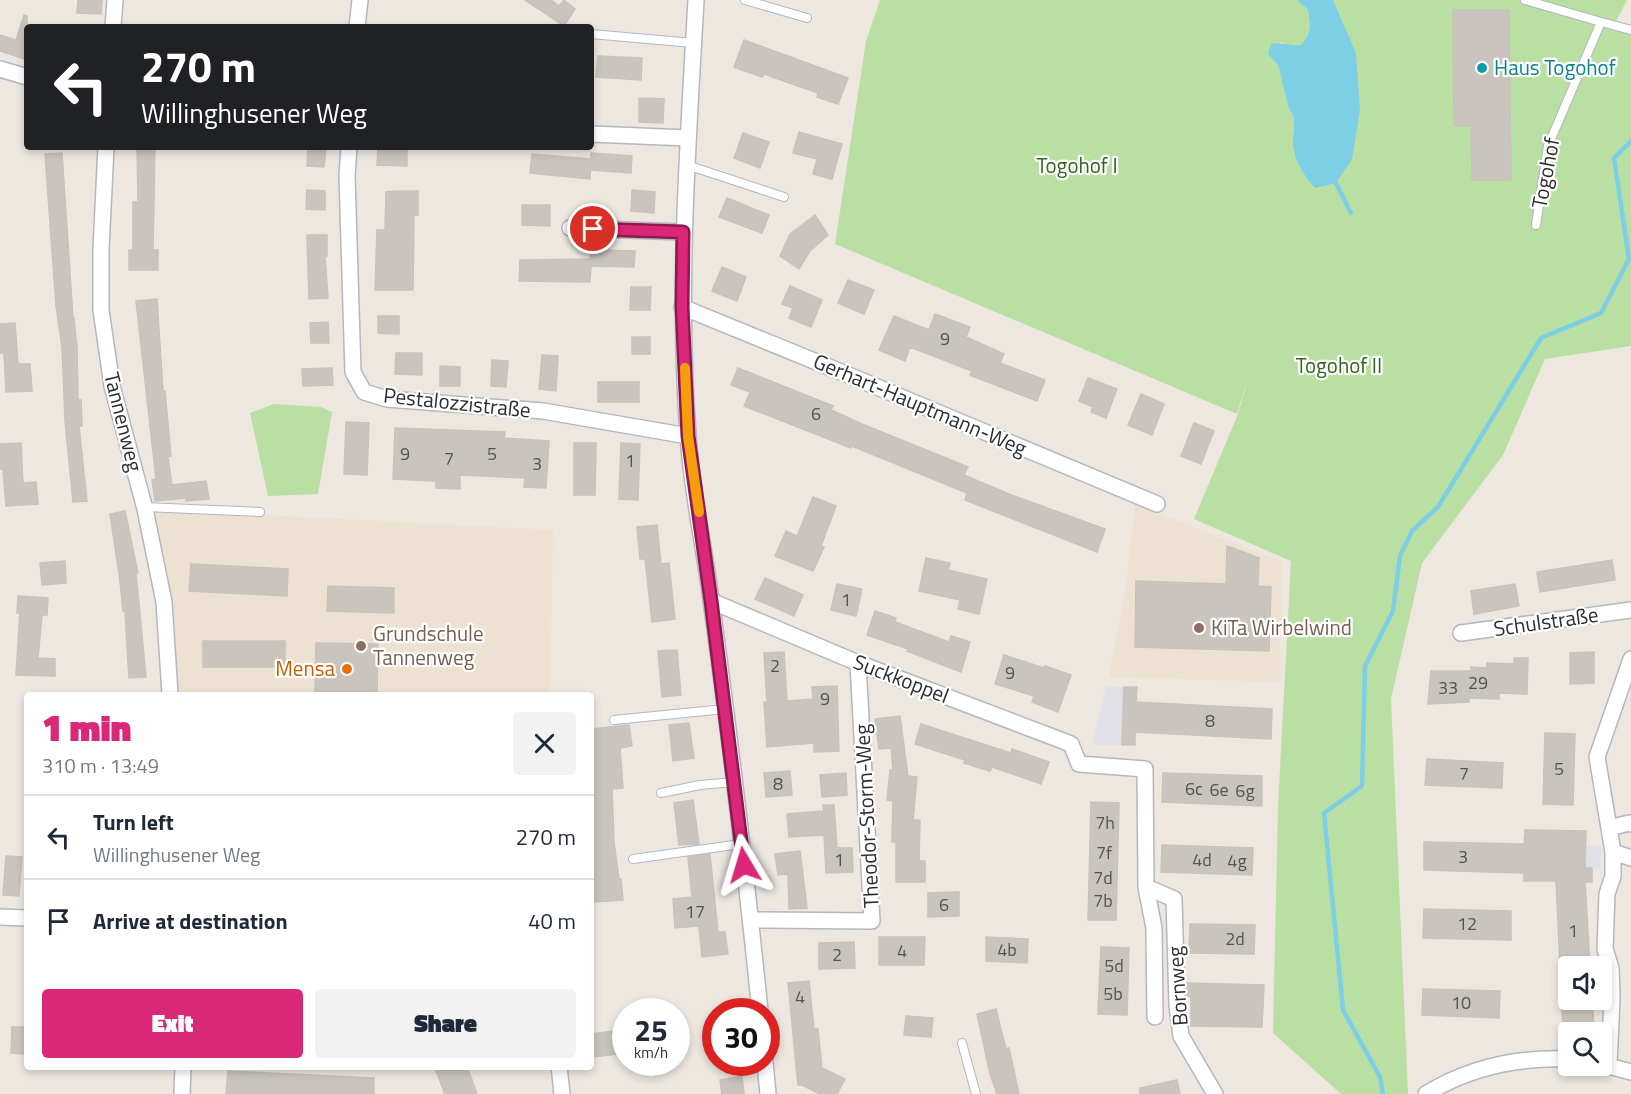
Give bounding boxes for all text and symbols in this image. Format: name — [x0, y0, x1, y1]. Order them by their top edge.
text: 270 m — [141, 34, 256, 98]
icon: left — [42, 48, 120, 126]
place label: Haus Togohof — [1494, 51, 1616, 83]
marker: Haus Togohof — [1475, 61, 1489, 75]
text: Willinghusener Weg — [141, 92, 367, 133]
street label: Togohof — [1522, 135, 1568, 211]
park label: Togohof I — [1036, 149, 1118, 181]
pin — [567, 203, 618, 254]
icon: arrive — [576, 212, 609, 245]
house number: 9 — [940, 325, 950, 352]
street label: Gerhart-Hauptmann-Weg — [809, 345, 1032, 464]
park label: Togohof II — [1296, 349, 1382, 381]
street label: Tannenweg — [96, 369, 152, 475]
street label: Pestalozzistraße — [382, 378, 532, 426]
house number: 6 — [811, 400, 821, 427]
house number: 9 — [400, 440, 410, 467]
house number: 5 — [487, 440, 497, 467]
house number: 7 — [444, 445, 454, 472]
house number: 1 — [625, 447, 635, 474]
house number: 3 — [532, 450, 542, 477]
house number: 1 — [841, 586, 851, 613]
street label: Schulstraße — [1491, 598, 1600, 644]
place label: KiTa Wirbelwind — [1211, 611, 1352, 643]
place label: Grundschule Tannenweg — [373, 617, 484, 673]
marker: KiTa Wirbelwind — [1192, 621, 1206, 635]
marker: Grundschule Tannenweg — [354, 639, 368, 653]
street label: Suckkoppel — [849, 645, 954, 711]
place label: Mensa — [275, 652, 335, 684]
house number: 2 — [770, 652, 780, 679]
house number: 9 — [1005, 659, 1015, 686]
marker: Mensa — [340, 662, 354, 676]
house number: 29 — [1468, 669, 1488, 696]
house number: 33 — [1438, 674, 1458, 701]
house number: 9 — [820, 685, 830, 712]
text: 1 min — [42, 700, 131, 755]
house number: 8 — [1205, 707, 1215, 734]
button: close — [513, 712, 576, 775]
street label: Theodor-Storm-Weg — [845, 723, 887, 909]
text: 310 m · 13:49 — [42, 750, 159, 781]
house number: 5 — [1554, 755, 1564, 782]
house number: 7 — [1459, 760, 1469, 787]
house number: 8 — [773, 770, 783, 797]
house number: 6c — [1185, 775, 1203, 802]
house number: 6e — [1209, 776, 1229, 803]
house number: 6g — [1235, 777, 1255, 804]
text: Turn left — [93, 805, 174, 839]
house number: 7h — [1095, 809, 1115, 836]
text: 270 m — [516, 820, 576, 854]
icon: left — [42, 821, 75, 854]
position arrow — [712, 833, 776, 897]
text: Willinghusener Weg — [93, 839, 260, 870]
house number: 7f — [1096, 839, 1112, 866]
house number: 3 — [1458, 843, 1468, 870]
house number: 1 — [834, 846, 844, 873]
house number: 4d — [1192, 846, 1212, 873]
house number: 4g — [1227, 847, 1247, 874]
house number: 7d — [1093, 864, 1113, 891]
house number: 7b — [1093, 887, 1113, 914]
house number: 6 — [939, 891, 949, 918]
house number: 17 — [685, 898, 705, 925]
text: Arrive at destination — [93, 904, 288, 938]
text: 40 m — [528, 904, 576, 938]
icon: arrive — [42, 905, 75, 938]
house number: 12 — [1457, 910, 1477, 937]
house number: 1 — [1568, 917, 1578, 944]
house number: 2d — [1225, 925, 1245, 952]
house number: 4b — [997, 936, 1017, 963]
house number: 4 — [897, 937, 907, 964]
house number: 2 — [832, 941, 842, 968]
street label: Bornweg — [1158, 945, 1196, 1027]
house number: 5d — [1104, 952, 1124, 979]
map controls — [1558, 956, 1612, 1076]
button: sound — [1558, 956, 1612, 1010]
house number: 5b — [1103, 980, 1123, 1007]
house number: 4 — [795, 983, 805, 1010]
button: Exit — [42, 989, 303, 1058]
button: Share — [315, 989, 576, 1058]
house number: 10 — [1451, 989, 1471, 1016]
speed limit sign: 30 — [702, 998, 780, 1076]
text: 25 — [634, 1007, 668, 1053]
button: search — [1558, 1022, 1612, 1076]
text: km/h — [634, 1041, 668, 1064]

